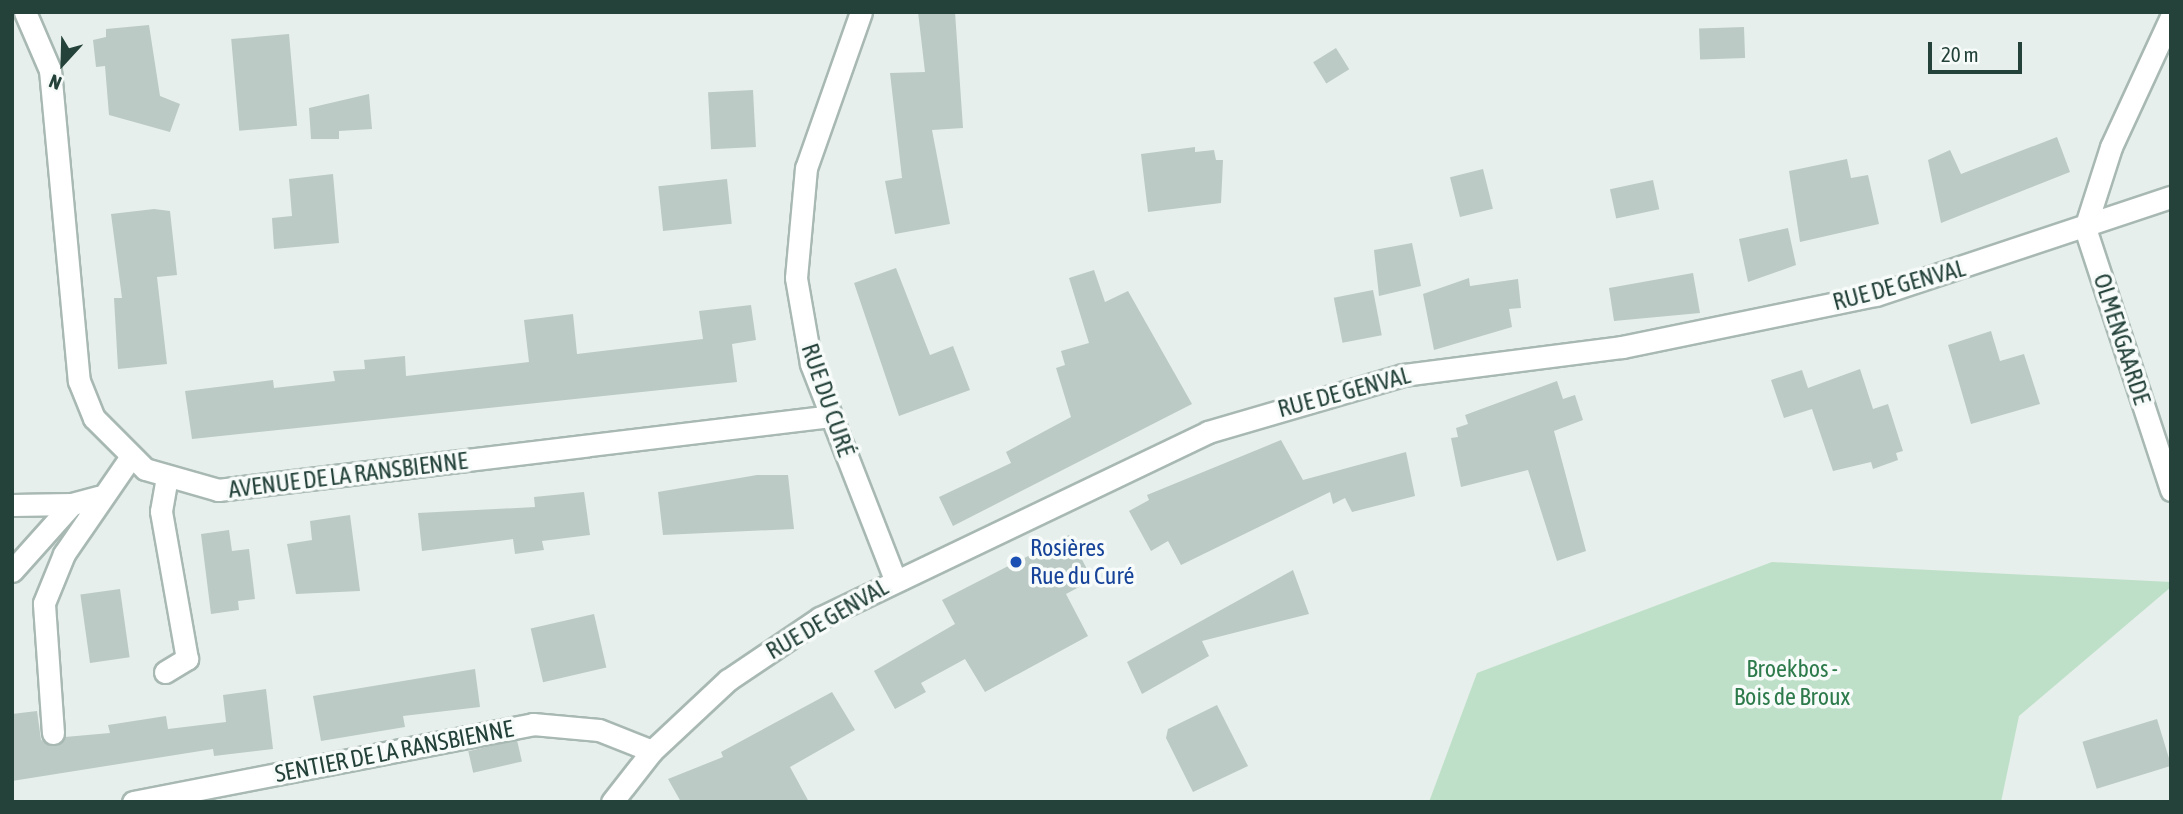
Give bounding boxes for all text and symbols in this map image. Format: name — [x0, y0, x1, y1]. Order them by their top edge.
north arrow — [28, 28, 98, 98]
scale bar — [1931, 28, 2025, 72]
text: 20 m — [1941, 42, 1979, 66]
text: N — [46, 70, 64, 95]
street label: RUE DE GENVAL — [1830, 253, 1968, 317]
street label: OLMENGAARDE — [2087, 270, 2157, 408]
street label: RUE DU CURÉ — [795, 340, 861, 460]
street label: RUE DE GENVAL — [1275, 360, 1413, 424]
street label: AVENUE DE LA RANSBIENNE — [227, 446, 469, 504]
place label: Rosières Rue du Curé — [1030, 534, 1134, 590]
marker: Rosières Rue du Curé — [1008, 554, 1024, 570]
street label: RUE DE GENVAL — [761, 573, 893, 665]
park label: Broekbos - Bois de Broux — [1734, 655, 1850, 711]
street label: SENTIER DE LA RANSBIENNE — [272, 714, 516, 788]

